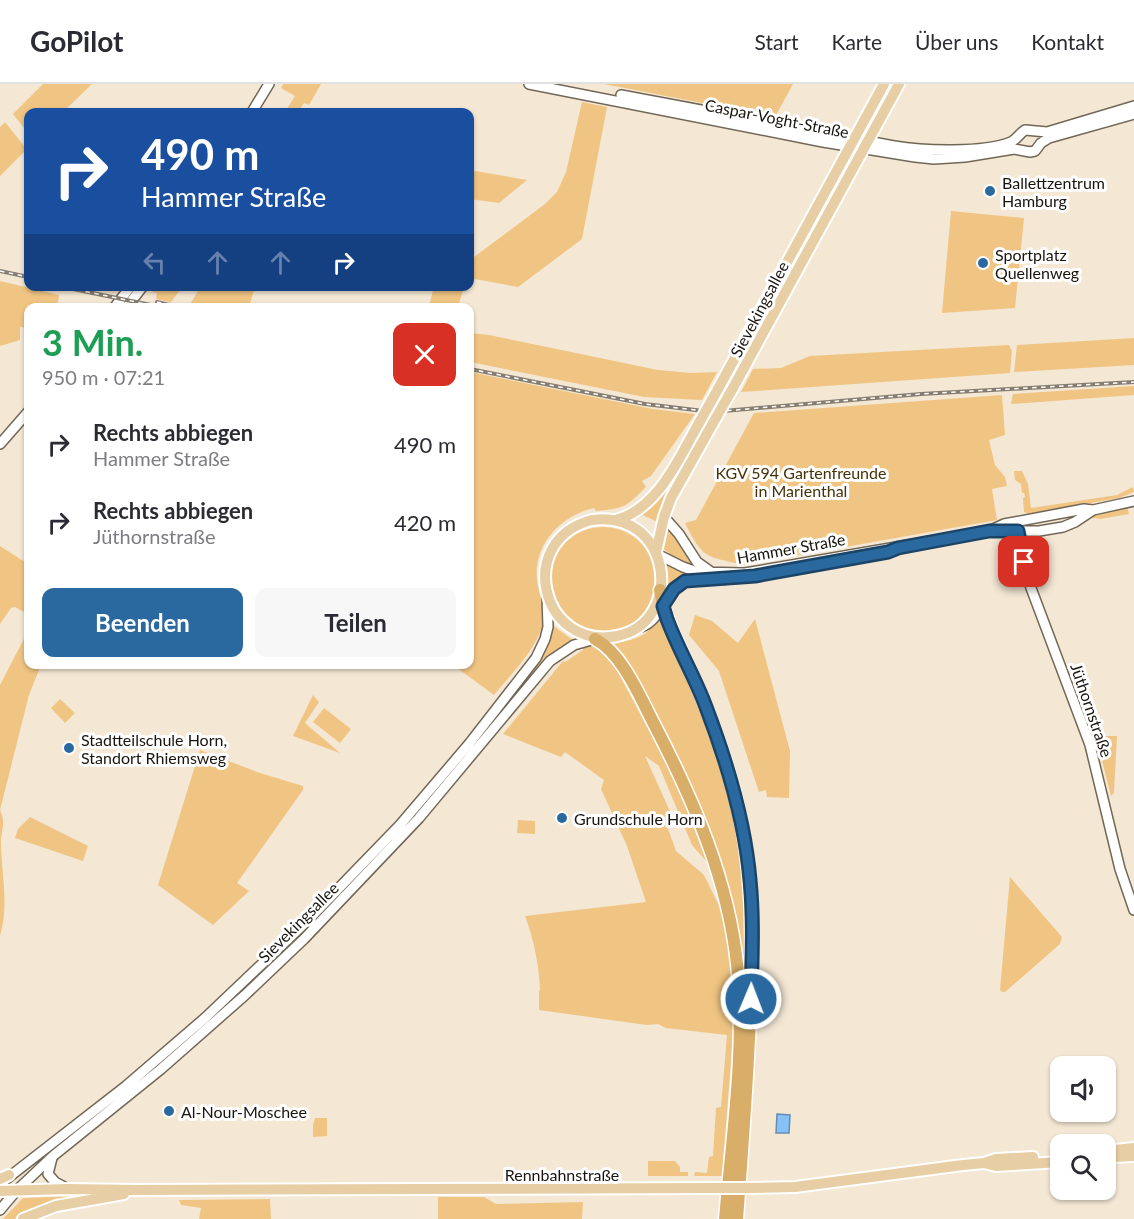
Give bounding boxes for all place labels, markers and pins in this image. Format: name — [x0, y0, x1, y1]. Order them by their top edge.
place label: Ballettzentrum Hamburg — [1002, 173, 1105, 210]
marker: Ballettzentrum Hamburg — [983, 184, 997, 198]
place label: Sportplatz Quellenweg — [995, 245, 1079, 282]
marker: Sportplatz Quellenweg — [976, 256, 990, 270]
pin — [998, 536, 1049, 587]
place label: Stadtteilschule Horn, Standort Rhiemsweg — [81, 730, 227, 767]
marker: Stadtteilschule Horn, Standort Rhiemsweg — [62, 741, 76, 755]
place label: Grundschule Horn — [574, 809, 703, 828]
marker: Grundschule Horn — [555, 811, 569, 825]
place label: Al-Nour-Moschee — [181, 1102, 307, 1121]
marker: Al-Nour-Moschee — [162, 1104, 176, 1118]

